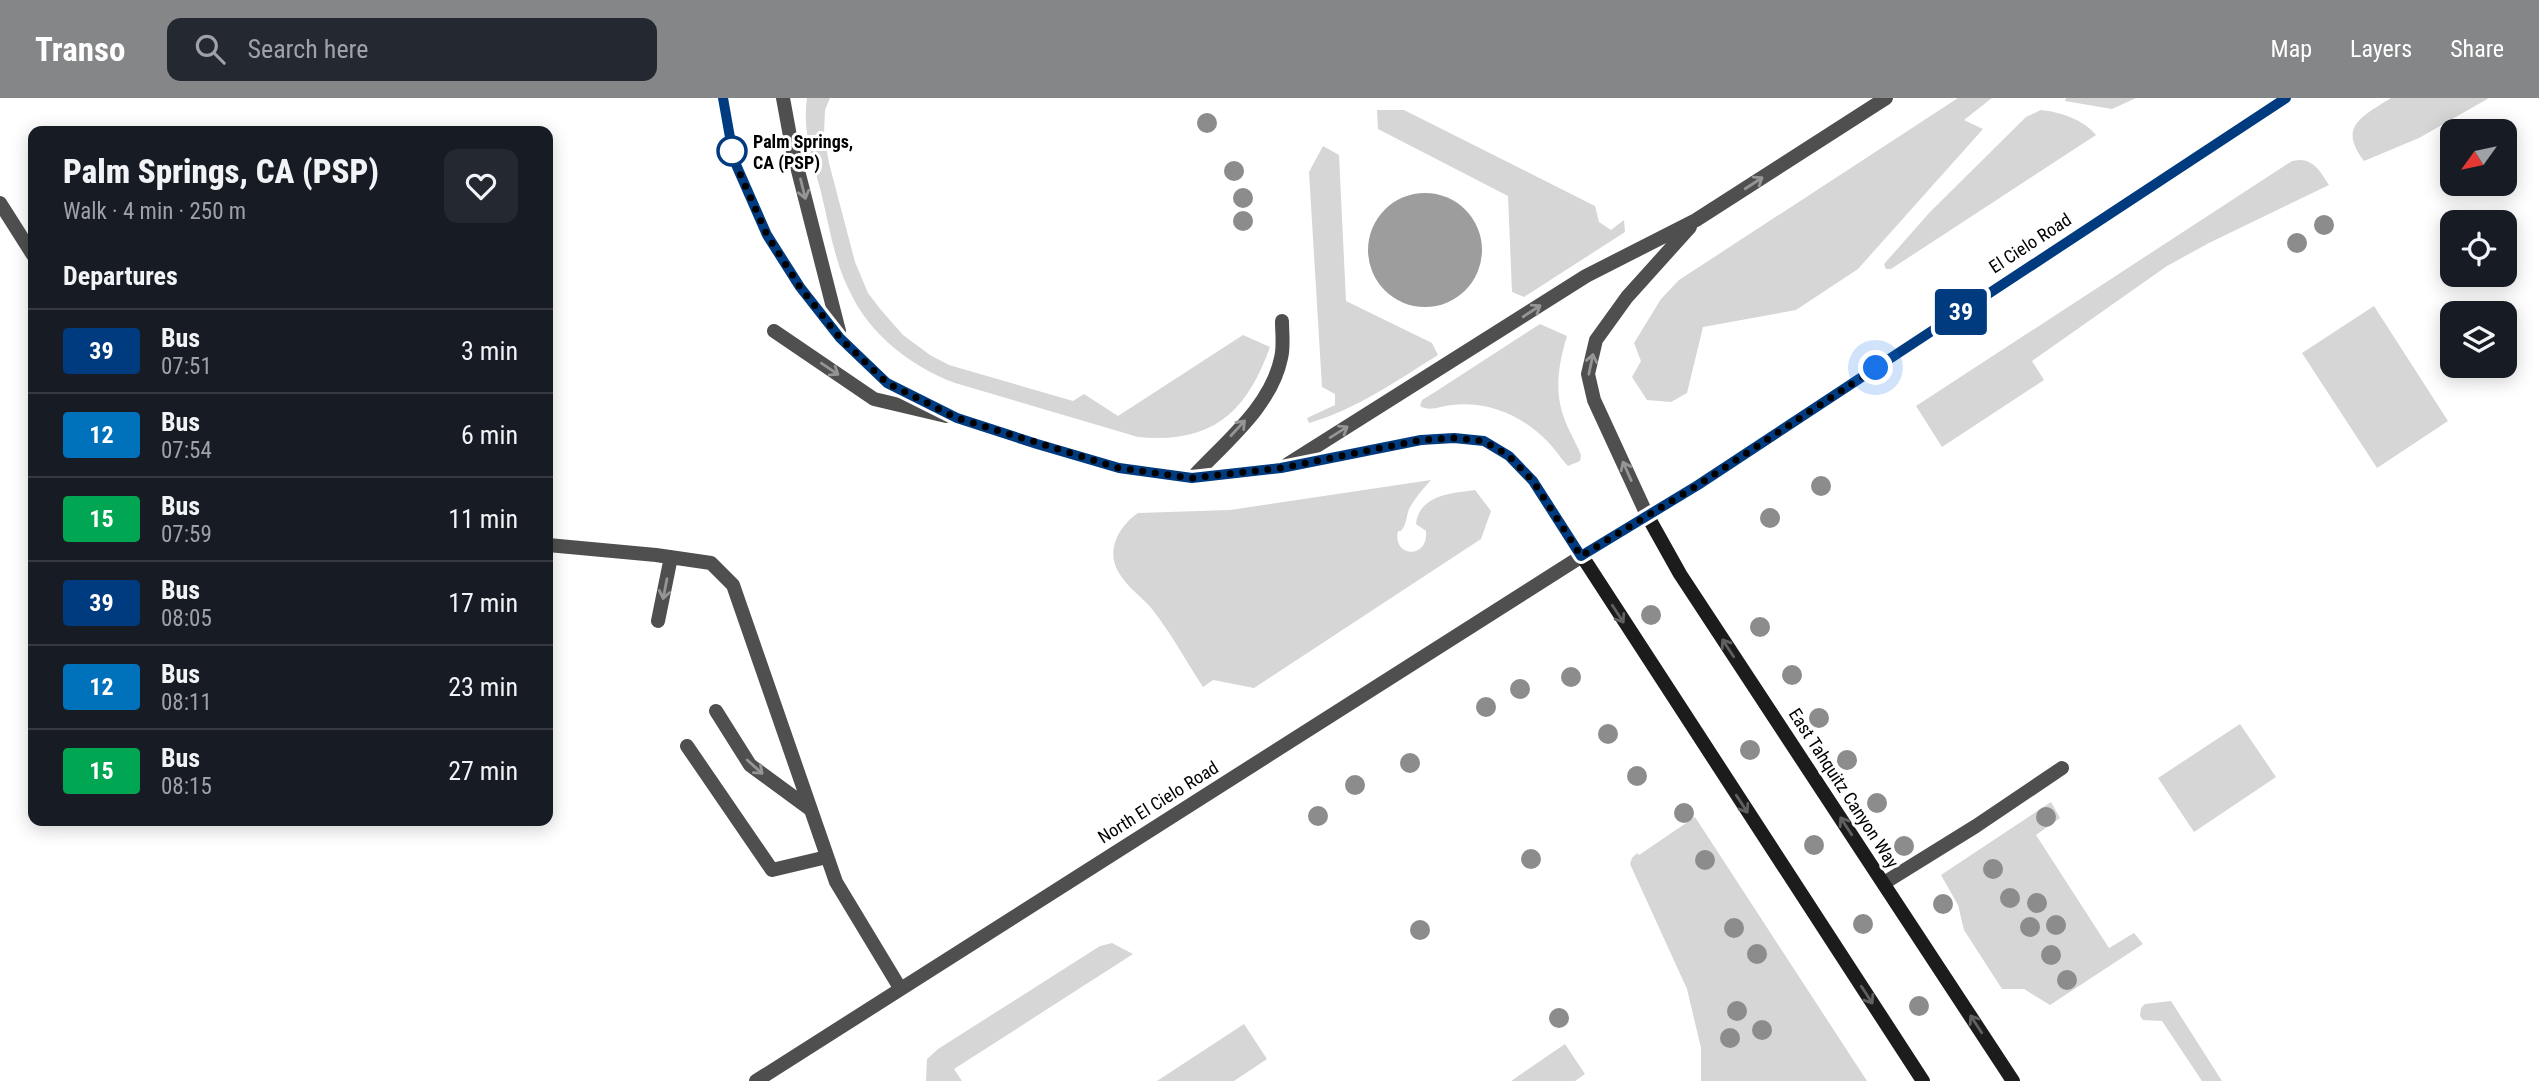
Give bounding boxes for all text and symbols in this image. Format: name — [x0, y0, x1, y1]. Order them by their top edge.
search box — [167, 18, 657, 81]
text: Transo — [35, 30, 125, 69]
icon: search — [191, 30, 229, 68]
text: Search here — [247, 34, 368, 64]
text: Map — [2271, 35, 2312, 63]
text: Layers — [2350, 35, 2412, 63]
text: Share — [2450, 35, 2504, 63]
north arrow — [2440, 119, 2516, 196]
map controls — [2440, 119, 2517, 378]
place label: Palm Springs, CA (PSP) — [753, 131, 853, 174]
marker: Palm Springs, CA (PSP) — [717, 136, 747, 166]
button: heart — [444, 149, 518, 223]
text: Palm Springs, CA (PSP) — [63, 152, 379, 191]
one-way arrow — [1744, 176, 1763, 191]
one-way arrow — [797, 177, 810, 199]
text: Walk · 4 min · 250 m — [63, 198, 246, 225]
street label: El Cielo Road — [1985, 209, 2075, 277]
button: locate — [2440, 210, 2517, 287]
text: Departures — [63, 261, 178, 291]
line badge: 39 — [1930, 289, 1993, 335]
text: 39 — [1949, 298, 1973, 326]
button: layers — [2440, 301, 2517, 378]
one-way arrow — [1522, 304, 1541, 319]
text: Bus — [161, 323, 200, 353]
text: 3 min — [461, 336, 518, 366]
text: 39 — [89, 337, 114, 365]
your location — [1858, 350, 1893, 385]
text: 07:51 — [161, 353, 212, 380]
one-way arrow — [1584, 353, 1598, 376]
one-way arrow — [820, 362, 840, 376]
text: Bus — [161, 407, 200, 437]
text: 6 min — [461, 420, 518, 450]
one-way arrow — [1230, 420, 1247, 437]
text: 12 — [89, 421, 114, 449]
one-way arrow — [1329, 425, 1348, 440]
text: 07:54 — [161, 437, 212, 464]
one-way arrow — [1620, 461, 1633, 482]
text: Bus — [161, 491, 200, 521]
text: 11 min — [448, 504, 518, 534]
text: 15 — [89, 505, 114, 533]
text: 07:59 — [161, 521, 212, 548]
text: Bus — [161, 575, 200, 605]
one-way arrow — [657, 577, 671, 600]
text: 17 min — [448, 588, 518, 618]
text: 39 — [89, 589, 114, 617]
one-way arrow — [1612, 603, 1626, 623]
text: 08:05 — [161, 605, 212, 632]
one-way arrow — [1721, 638, 1735, 658]
text: Bus — [161, 659, 200, 689]
text: 23 min — [448, 672, 518, 702]
text: 12 — [89, 673, 114, 701]
text: 08:11 — [161, 689, 212, 716]
street label: East Tahquitz Canyon Way — [1785, 704, 1904, 872]
text: Bus — [161, 743, 200, 773]
text: 27 min — [448, 756, 518, 786]
text: 15 — [89, 757, 114, 785]
street label: North El Cielo Road — [1094, 757, 1222, 847]
one-way arrow — [746, 759, 764, 775]
text: 08:15 — [161, 773, 212, 800]
one-way arrow — [1736, 794, 1750, 814]
one-way arrow — [1839, 817, 1853, 836]
one-way arrow — [1859, 985, 1874, 1004]
one-way arrow — [1969, 1015, 1983, 1034]

